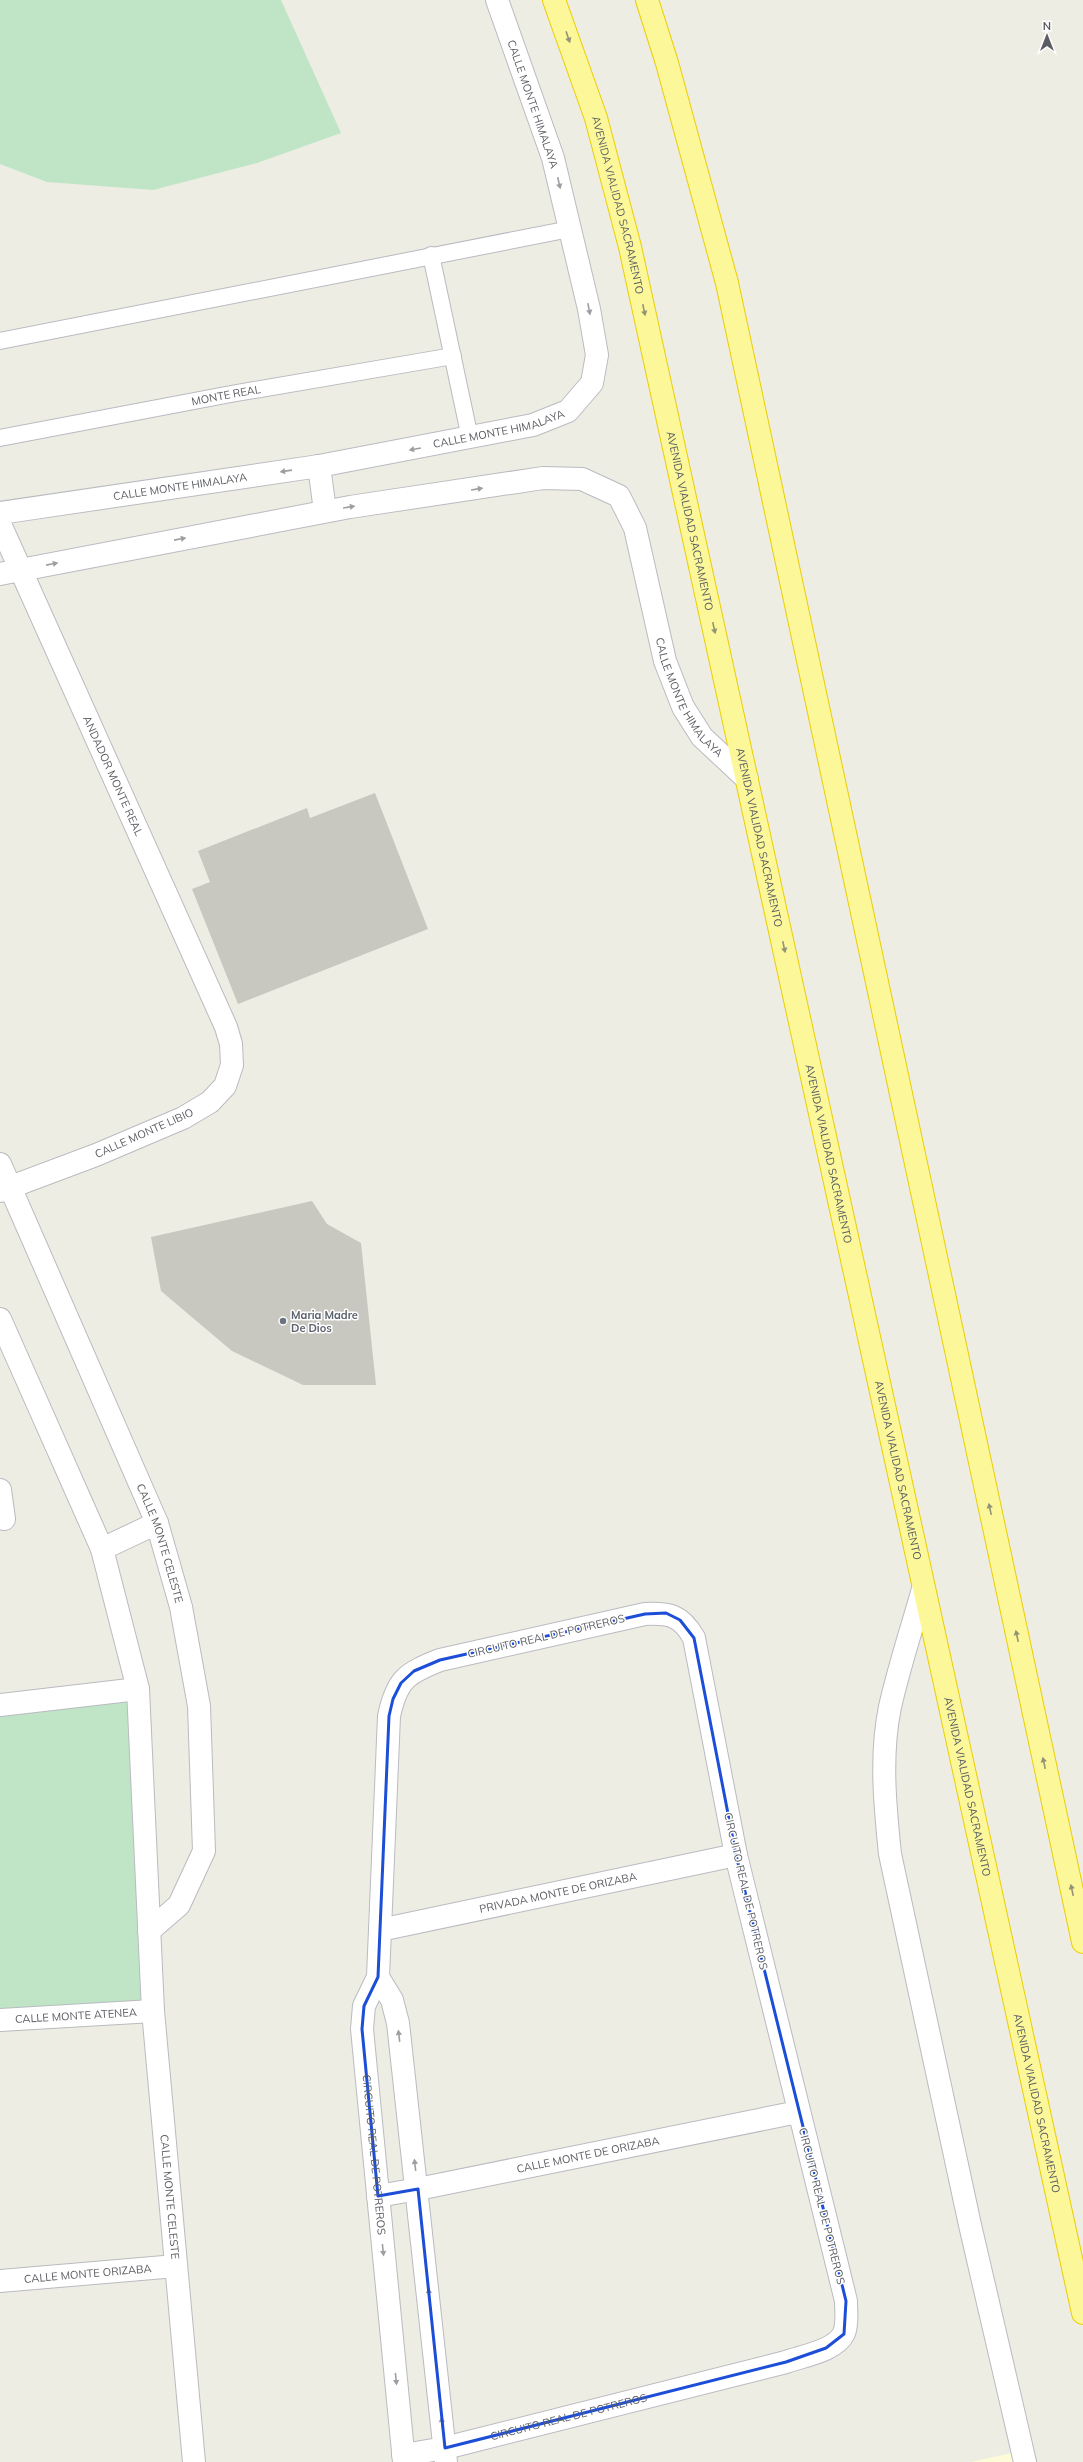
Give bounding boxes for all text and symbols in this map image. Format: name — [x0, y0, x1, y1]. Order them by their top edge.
north arrow — [1027, 16, 1067, 56]
text: N — [1043, 19, 1051, 33]
one-way arrow — [565, 31, 571, 43]
street label: CALLE MONTE HIMALAYA — [504, 38, 562, 170]
street label: AVENIDA VIALIDAD SACRAMENTO — [589, 114, 647, 295]
one-way arrow — [557, 177, 563, 189]
one-way arrow — [586, 303, 592, 315]
one-way arrow — [641, 304, 647, 316]
street label: MONTE REAL — [190, 382, 262, 408]
street label: CALLE MONTE HIMALAYA — [432, 406, 566, 451]
street label: AVENIDA VIALIDAD SACRAMENTO — [664, 430, 717, 612]
one-way arrow — [408, 446, 421, 452]
one-way arrow — [280, 468, 292, 474]
street label: CALLE MONTE HIMALAYA — [112, 470, 248, 503]
one-way arrow — [471, 485, 483, 491]
one-way arrow — [343, 504, 355, 510]
one-way arrow — [174, 536, 186, 542]
one-way arrow — [46, 560, 58, 566]
one-way arrow — [711, 622, 717, 635]
street label: CALLE MONTE HIMALAYA — [653, 636, 726, 760]
street label: ANDADOR MONTE REAL — [80, 714, 146, 838]
street label: AVENIDA VIALIDAD SACRAMENTO — [733, 746, 786, 928]
one-way arrow — [782, 941, 788, 953]
street label: AVENIDA VIALIDAD SACRAMENTO — [802, 1063, 855, 1245]
street label: CALLE MONTE LIBIO — [92, 1105, 196, 1161]
place label: Maria Madre De Dios — [291, 1308, 358, 1335]
marker: Maria Madre De Dios — [278, 1316, 288, 1326]
street label: AVENIDA VIALIDAD SACRAMENTO — [872, 1379, 925, 1561]
street label: CALLE MONTE CELESTE — [134, 1481, 186, 1604]
one-way arrow — [986, 1503, 992, 1515]
street label: CIRCUITO REAL DE POTREROS — [466, 1611, 626, 1661]
one-way arrow — [1014, 1630, 1020, 1642]
street label: AVENIDA VIALIDAD SACRAMENTO — [941, 1696, 994, 1878]
one-way arrow — [1041, 1757, 1047, 1769]
street label: CIRCUITO REAL DE POTREROS — [721, 1811, 771, 1971]
street label: PRIVADA MONTE DE ORIZABA — [478, 1869, 638, 1916]
one-way arrow — [1068, 1884, 1074, 1896]
street label: CALLE MONTE ATENEA — [15, 2005, 137, 2026]
street label: AVENIDA VIALIDAD SACRAMENTO — [1011, 2012, 1063, 2194]
one-way arrow — [396, 2030, 402, 2042]
street label: CIRCUITO REAL DE POTREROS — [359, 2074, 389, 2236]
street label: CIRCUITO REAL DE POTREROS — [796, 2126, 848, 2286]
street label: CALLE MONTE DE ORIZABA — [515, 2133, 661, 2176]
street label: CALLE MONTE CELESTE — [157, 2134, 183, 2260]
one-way arrow — [412, 2159, 418, 2171]
one-way arrow — [380, 2244, 387, 2256]
street label: CALLE MONTE ORIZABA — [23, 2261, 152, 2286]
one-way arrow — [425, 2288, 432, 2300]
one-way arrow — [393, 2373, 399, 2385]
street label: CIRCUITO REAL DE POTREROS — [489, 2390, 649, 2443]
one-way arrow — [439, 2417, 445, 2429]

